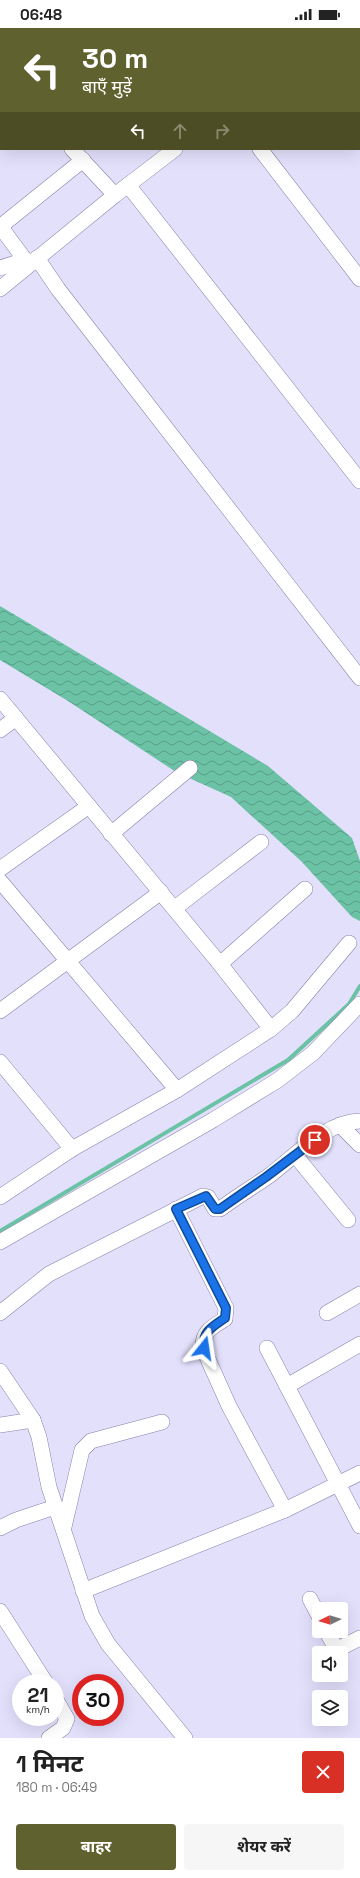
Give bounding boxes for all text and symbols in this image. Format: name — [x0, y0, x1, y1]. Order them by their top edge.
text: 06:48 — [20, 5, 62, 24]
text: 30 m — [82, 40, 148, 76]
icon: left — [16, 44, 68, 96]
text: बाएँ मुड़ें — [82, 75, 132, 98]
icon: left — [127, 120, 149, 142]
icon: ahead — [169, 120, 191, 142]
icon: right — [211, 120, 233, 142]
pin — [298, 1123, 332, 1157]
icon: arrive — [304, 1129, 326, 1151]
position arrow — [183, 1327, 225, 1369]
north arrow — [312, 1602, 348, 1638]
map controls — [312, 1602, 348, 1726]
button: sound — [312, 1646, 348, 1682]
speed limit sign: 30 — [72, 1674, 124, 1726]
text: 21 — [28, 1682, 48, 1708]
button: layers — [312, 1690, 348, 1726]
text: km/h — [26, 1703, 50, 1716]
text: 1 मिनट — [16, 1748, 83, 1779]
button: close — [302, 1751, 344, 1793]
text: 180 m · 06:49 — [16, 1779, 97, 1796]
button: बाहर — [16, 1824, 176, 1870]
button: शेयर करें — [184, 1824, 344, 1870]

